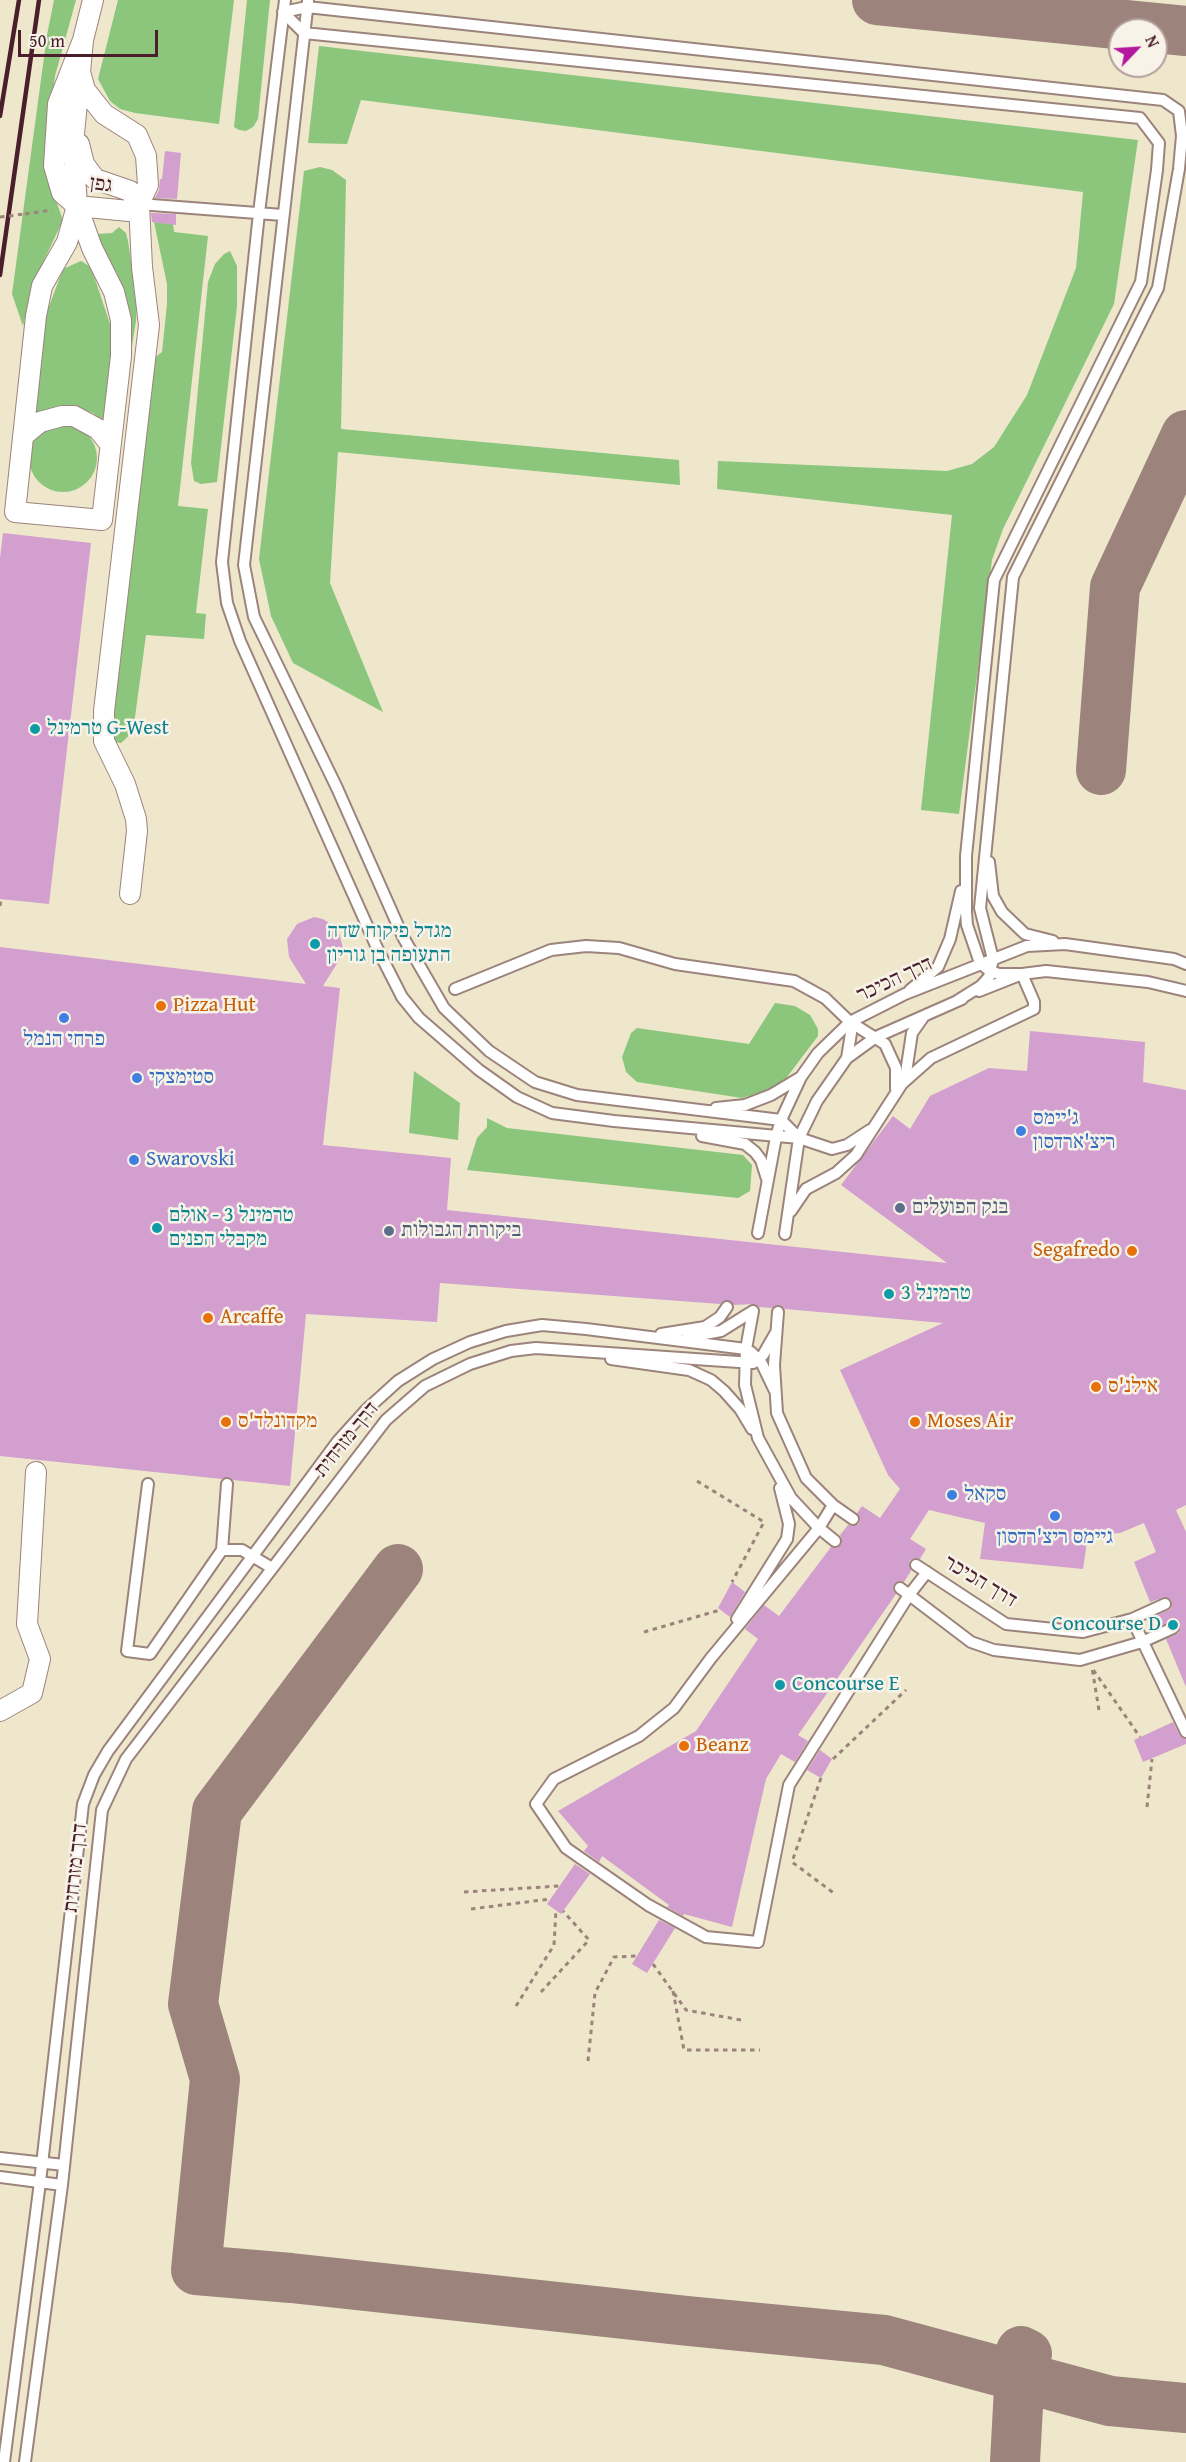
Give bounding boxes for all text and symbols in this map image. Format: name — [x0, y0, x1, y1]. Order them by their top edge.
scale bar — [21, 18, 160, 56]
north arrow — [1108, 18, 1168, 78]
text: 50 m — [29, 27, 65, 54]
text: N — [1139, 31, 1166, 51]
street label: גפן — [88, 171, 114, 199]
place label: טרמינל G-West — [47, 716, 169, 742]
marker: טרמינל G-West — [28, 722, 42, 736]
place label: מגדל פיקוח שדה התעופה בן גוריון — [327, 919, 452, 969]
marker: מגדל פיקוח שדה התעופה בן גוריון — [308, 937, 322, 951]
street label: דרך הכיכר — [853, 951, 937, 1009]
place label: Pizza Hut — [173, 993, 256, 1019]
marker: Pizza Hut — [154, 999, 168, 1013]
marker: פרחי הנמל — [57, 1011, 71, 1025]
place label: פרחי הנמל — [23, 1027, 105, 1053]
place label: סטימצקי — [149, 1065, 214, 1091]
marker: סטימצקי — [130, 1071, 144, 1085]
place label: ג'יימס ריצ'ארדסון — [1033, 1106, 1115, 1156]
marker: ג'יימס ריצ'ארדסון — [1014, 1124, 1028, 1138]
place label: Swarovski — [146, 1147, 235, 1173]
marker: Swarovski — [127, 1153, 141, 1167]
place label: בנק הפועלים — [912, 1195, 1008, 1221]
marker: בנק הפועלים — [893, 1201, 907, 1215]
place label: טרמינל 3 - אולם מקבלי הפנים — [169, 1203, 294, 1253]
place label: ביקורת הגבולות — [401, 1218, 521, 1244]
marker: טרמינל 3 - אולם מקבלי הפנים — [150, 1221, 164, 1235]
marker: ביקורת הגבולות — [382, 1224, 396, 1238]
place label: Segafredo — [1033, 1238, 1120, 1264]
marker: Segafredo — [1125, 1244, 1139, 1258]
place label: טרמינל 3 — [901, 1281, 971, 1307]
marker: טרמינל 3 — [882, 1287, 896, 1301]
place label: Arcaffe — [220, 1305, 284, 1331]
marker: Arcaffe — [201, 1311, 215, 1325]
place label: אילנ'ס — [1108, 1374, 1158, 1400]
marker: אילנ'ס — [1089, 1380, 1103, 1394]
street label: דרך מזרחית — [309, 1397, 385, 1483]
place label: מקדונלד'ס — [238, 1409, 318, 1435]
place label: Moses Air — [927, 1409, 1013, 1435]
marker: מקדונלד'ס — [219, 1415, 233, 1429]
marker: Moses Air — [908, 1415, 922, 1429]
place label: סקאל — [964, 1482, 1006, 1508]
marker: סקאל — [945, 1488, 959, 1502]
marker: גיימס ריצ'רדסון — [1048, 1509, 1062, 1523]
place label: גיימס ריצ'רדסון — [997, 1525, 1113, 1551]
street label: דרך הכיכר — [939, 1550, 1021, 1614]
place label: Concourse D — [1051, 1612, 1161, 1638]
marker: Concourse D — [1166, 1618, 1180, 1632]
place label: Concourse E — [792, 1672, 899, 1698]
marker: Concourse E — [773, 1678, 787, 1692]
place label: Beanz — [696, 1733, 749, 1759]
marker: Beanz — [677, 1739, 691, 1753]
street label: דרך מזרחית — [59, 1822, 93, 1914]

